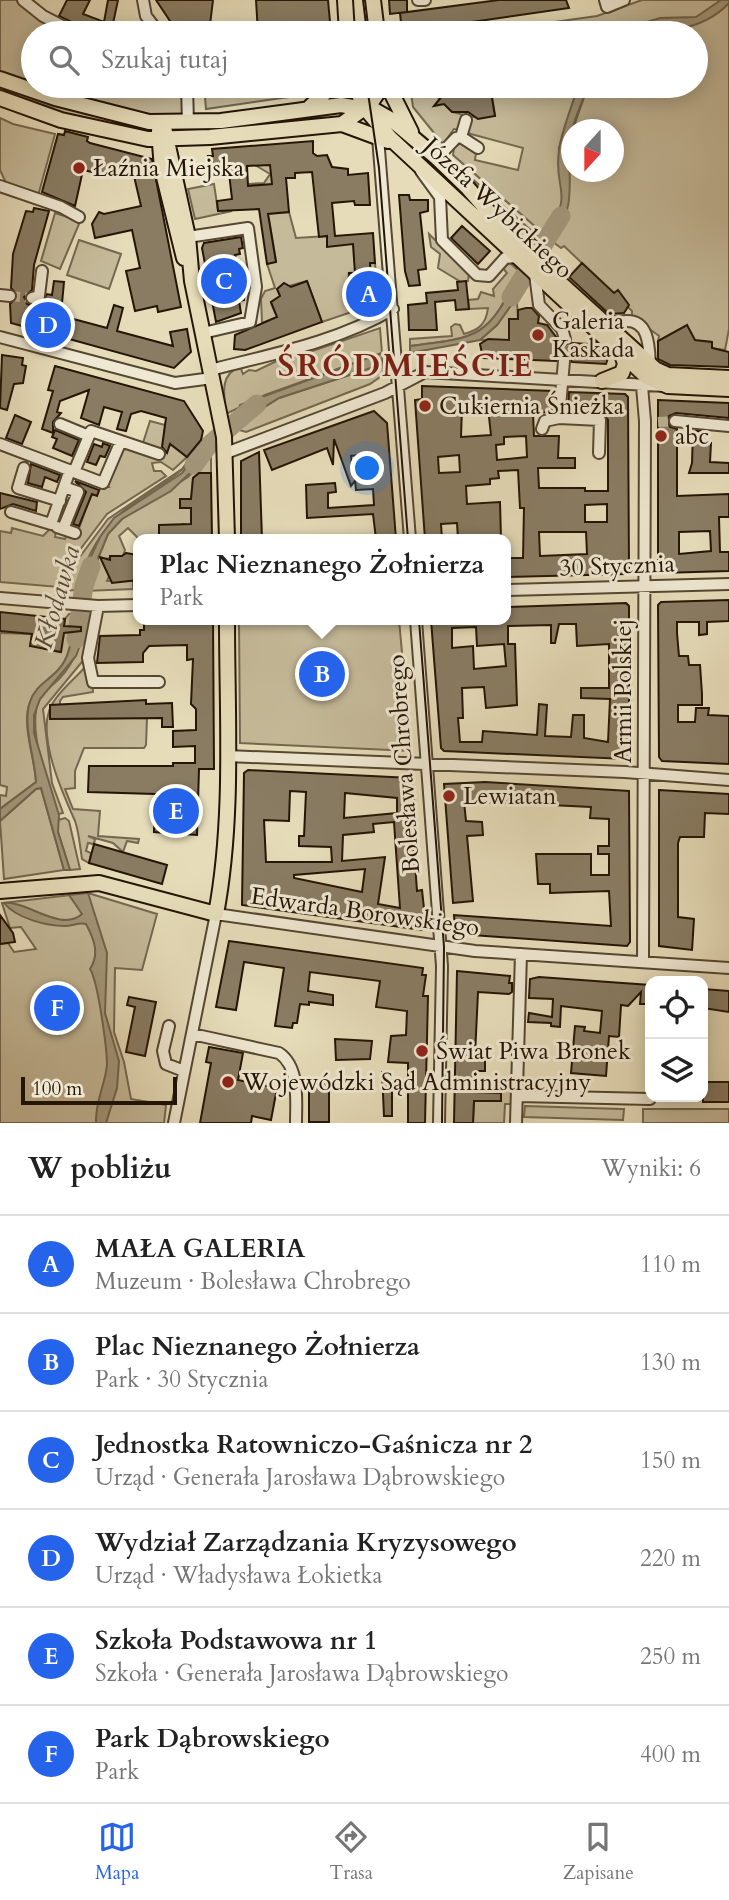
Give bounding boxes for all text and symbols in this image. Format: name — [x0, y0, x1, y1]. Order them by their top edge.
search box — [21, 21, 708, 98]
icon: search — [45, 41, 83, 79]
text: Szukaj tutaj — [101, 42, 229, 77]
north arrow — [561, 119, 624, 182]
street label: Józefa Wybickiego — [414, 128, 580, 286]
place label: Łaźnia Miejska — [93, 152, 245, 185]
marker: Łaźnia Miejska — [71, 160, 87, 176]
pin: C — [201, 255, 247, 307]
pin: A — [346, 268, 392, 320]
pin: D — [25, 299, 71, 351]
place label: Galeria Kaskada — [552, 305, 635, 366]
marker: Galeria Kaskada — [530, 327, 546, 343]
district label: ŚRÓDMIEŚCIE — [278, 344, 534, 388]
place label: Cukiernia Śnieżka — [439, 390, 625, 423]
marker: Cukiernia Śnieżka — [417, 398, 433, 414]
place label: abc — [675, 420, 709, 453]
marker: abc — [653, 428, 669, 444]
your location — [350, 451, 384, 485]
popup — [133, 534, 511, 625]
water label: Kłodawka — [26, 541, 88, 653]
text: Plac Nieznanego Żołnierza — [159, 547, 485, 582]
street label: 30 Stycznia — [559, 547, 676, 585]
text: Park — [159, 582, 204, 613]
street label: Armii Polskiej — [607, 619, 640, 763]
pin: B — [299, 648, 345, 700]
street label: Bolesława Chrobrego — [380, 653, 428, 875]
place label: Lewiatan — [463, 780, 557, 813]
pin: E — [153, 785, 199, 837]
marker: Lewiatan — [441, 788, 457, 804]
street label: Edwarda Borowskiego — [248, 880, 482, 944]
map controls — [645, 976, 708, 1102]
button: locate — [645, 976, 708, 1039]
pin: F — [34, 982, 80, 1034]
place label: Świat Piwa Bronek — [436, 1035, 631, 1068]
button: layers — [645, 1039, 708, 1102]
marker: Świat Piwa Bronek — [414, 1043, 430, 1059]
place label: Wojewódzki Sąd Administracyjny — [241, 1066, 591, 1099]
scale bar — [21, 1074, 177, 1106]
marker: Wojewódzki Sąd Administracyjny — [220, 1074, 236, 1090]
text: 100 m — [32, 1076, 82, 1102]
text: W pobliżu — [28, 1148, 172, 1189]
text: Wyniki: 6 — [601, 1153, 701, 1184]
text: MAŁA GALERIA — [95, 1231, 305, 1266]
text: A — [42, 1249, 60, 1280]
text: 110 m — [640, 1249, 701, 1280]
text: Muzeum · Bolesława Chrobrego — [95, 1266, 411, 1297]
text: Plac Nieznanego Żołnierza — [95, 1329, 420, 1364]
text: B — [43, 1347, 59, 1378]
text: 130 m — [640, 1347, 701, 1378]
text: Park · 30 Stycznia — [95, 1364, 268, 1395]
text: Jednostka Ratowniczo-Gaśnicza nr 2 — [95, 1427, 532, 1462]
text: C — [42, 1445, 60, 1476]
text: 150 m — [640, 1445, 701, 1476]
text: Urząd · Generała Jarosława Dąbrowskiego — [95, 1462, 505, 1493]
text: Wydział Zarządzania Kryzysowego — [95, 1525, 517, 1560]
text: D — [41, 1543, 61, 1574]
text: 220 m — [640, 1543, 701, 1574]
text: Urząd · Władysława Łokietka — [95, 1560, 382, 1591]
text: Szkoła Podstawowa nr 1 — [95, 1623, 377, 1658]
text: E — [44, 1641, 58, 1672]
text: 250 m — [640, 1641, 701, 1672]
text: Szkoła · Generała Jarosława Dąbrowskiego — [95, 1658, 509, 1689]
text: Park Dąbrowskiego — [95, 1721, 330, 1756]
text: F — [44, 1739, 58, 1770]
text: 400 m — [640, 1739, 701, 1770]
text: Park — [95, 1756, 139, 1787]
tab: Mapa — [95, 1818, 139, 1886]
tab: Trasa — [329, 1818, 373, 1886]
tab: Zapisane — [563, 1818, 634, 1886]

